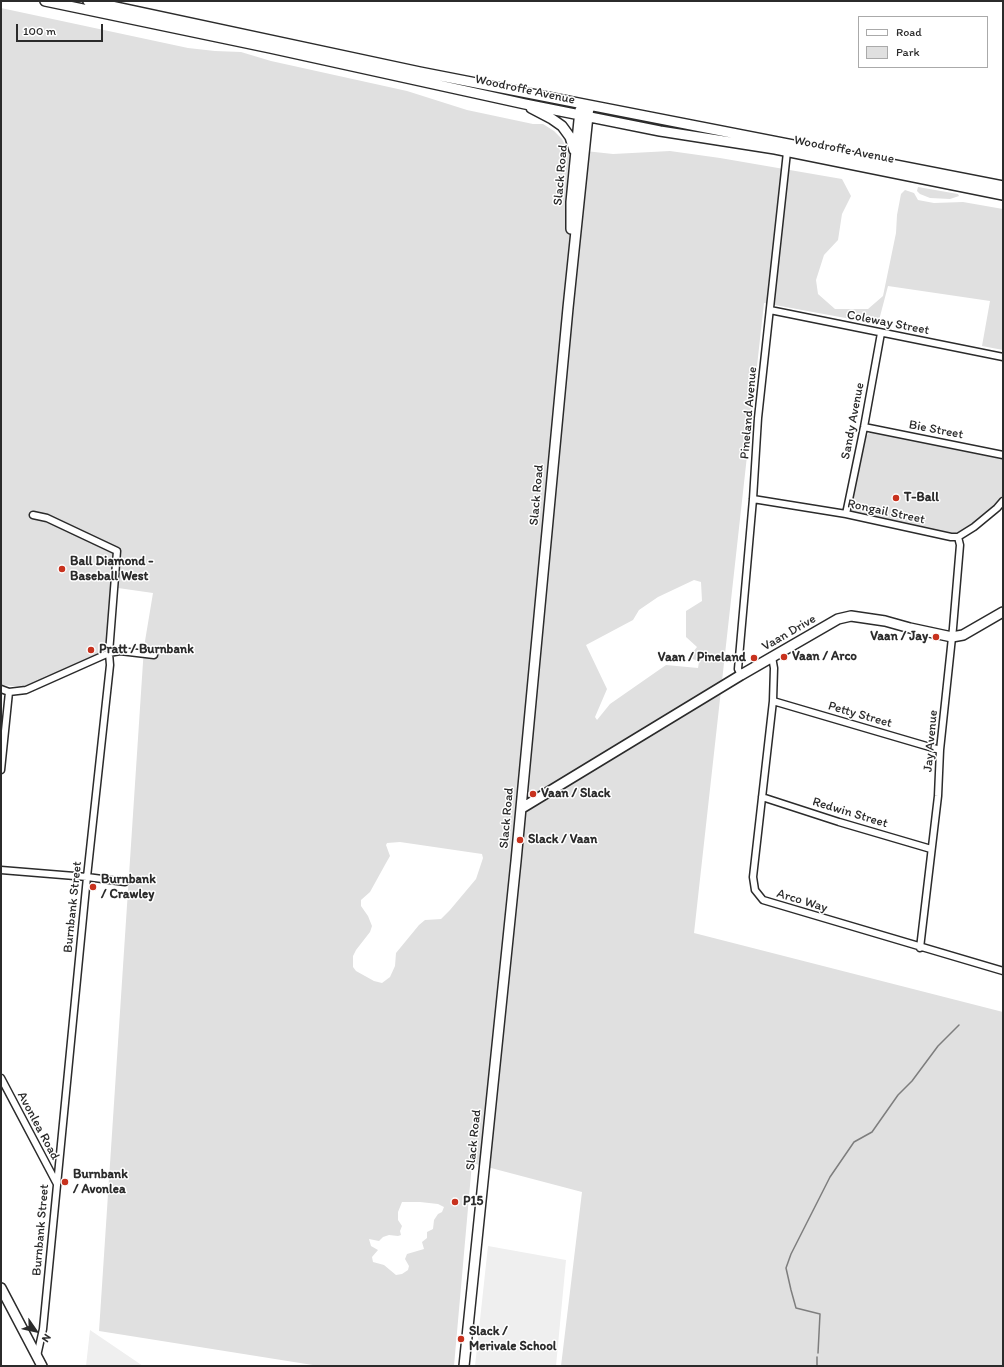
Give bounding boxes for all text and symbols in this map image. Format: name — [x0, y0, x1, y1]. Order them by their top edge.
scale bar — [18, 16, 105, 42]
legend — [858, 16, 988, 68]
text: 100 m — [23, 24, 56, 38]
text: Road — [896, 25, 922, 39]
text: Park — [896, 45, 920, 59]
street label: Woodroffe Avenue — [474, 72, 576, 108]
street label: Woodroffe Avenue — [793, 133, 895, 167]
street label: Slack Road — [551, 144, 571, 206]
street label: Coleway Street — [845, 307, 931, 339]
street label: Pineland Avenue — [737, 366, 761, 460]
street label: Sandy Avenue — [838, 381, 868, 461]
street label: Bie Street — [907, 417, 965, 443]
street label: Slack Road — [527, 464, 547, 526]
place label: T-Ball — [904, 490, 939, 506]
marker: T-Ball — [891, 493, 901, 503]
street label: Rongail Street — [846, 496, 926, 528]
place label: Ball Diamond - Baseball West — [70, 554, 153, 585]
marker: Ball Diamond - Baseball West — [57, 564, 67, 574]
street label: Vaan Drive — [759, 611, 819, 655]
place label: Vaan / Jay — [870, 629, 928, 645]
marker: Vaan / Jay — [931, 632, 941, 642]
place label: Pratt / Burnbank — [99, 642, 194, 658]
marker: Pratt / Burnbank — [86, 645, 96, 655]
place label: Vaan / Arco — [792, 649, 857, 665]
place label: Vaan / Pineland — [658, 650, 746, 666]
marker: Vaan / Arco — [779, 652, 789, 662]
marker: Vaan / Pineland — [749, 653, 759, 663]
street label: Petty Street — [826, 698, 894, 732]
street label: Jay Avenue — [921, 709, 941, 773]
place label: Vaan / Slack — [541, 786, 610, 802]
street label: Slack Road — [497, 787, 517, 849]
marker: Vaan / Slack — [528, 789, 538, 799]
street label: Redwin Street — [810, 794, 890, 832]
place label: Slack / Vaan — [528, 832, 597, 848]
marker: Slack / Vaan — [515, 835, 525, 845]
street label: Burnbank Street — [60, 860, 86, 954]
place label: Burnbank / Crawley — [101, 872, 156, 903]
marker: Burnbank / Crawley — [88, 882, 98, 892]
street label: Arco Way — [775, 886, 829, 916]
street label: Avonlea Road — [13, 1089, 63, 1163]
street label: Slack Road — [463, 1109, 485, 1171]
place label: Burnbank / Avonlea — [73, 1167, 128, 1198]
marker: Burnbank / Avonlea — [60, 1177, 70, 1187]
street label: Burnbank Street — [29, 1183, 53, 1277]
place label: P15 — [463, 1194, 483, 1210]
marker: P15 — [450, 1197, 460, 1207]
north arrow — [16, 1311, 56, 1351]
place label: Slack / Merivale School — [469, 1324, 556, 1355]
text: N — [39, 1331, 54, 1345]
marker: Slack / Merivale School — [456, 1334, 466, 1344]

